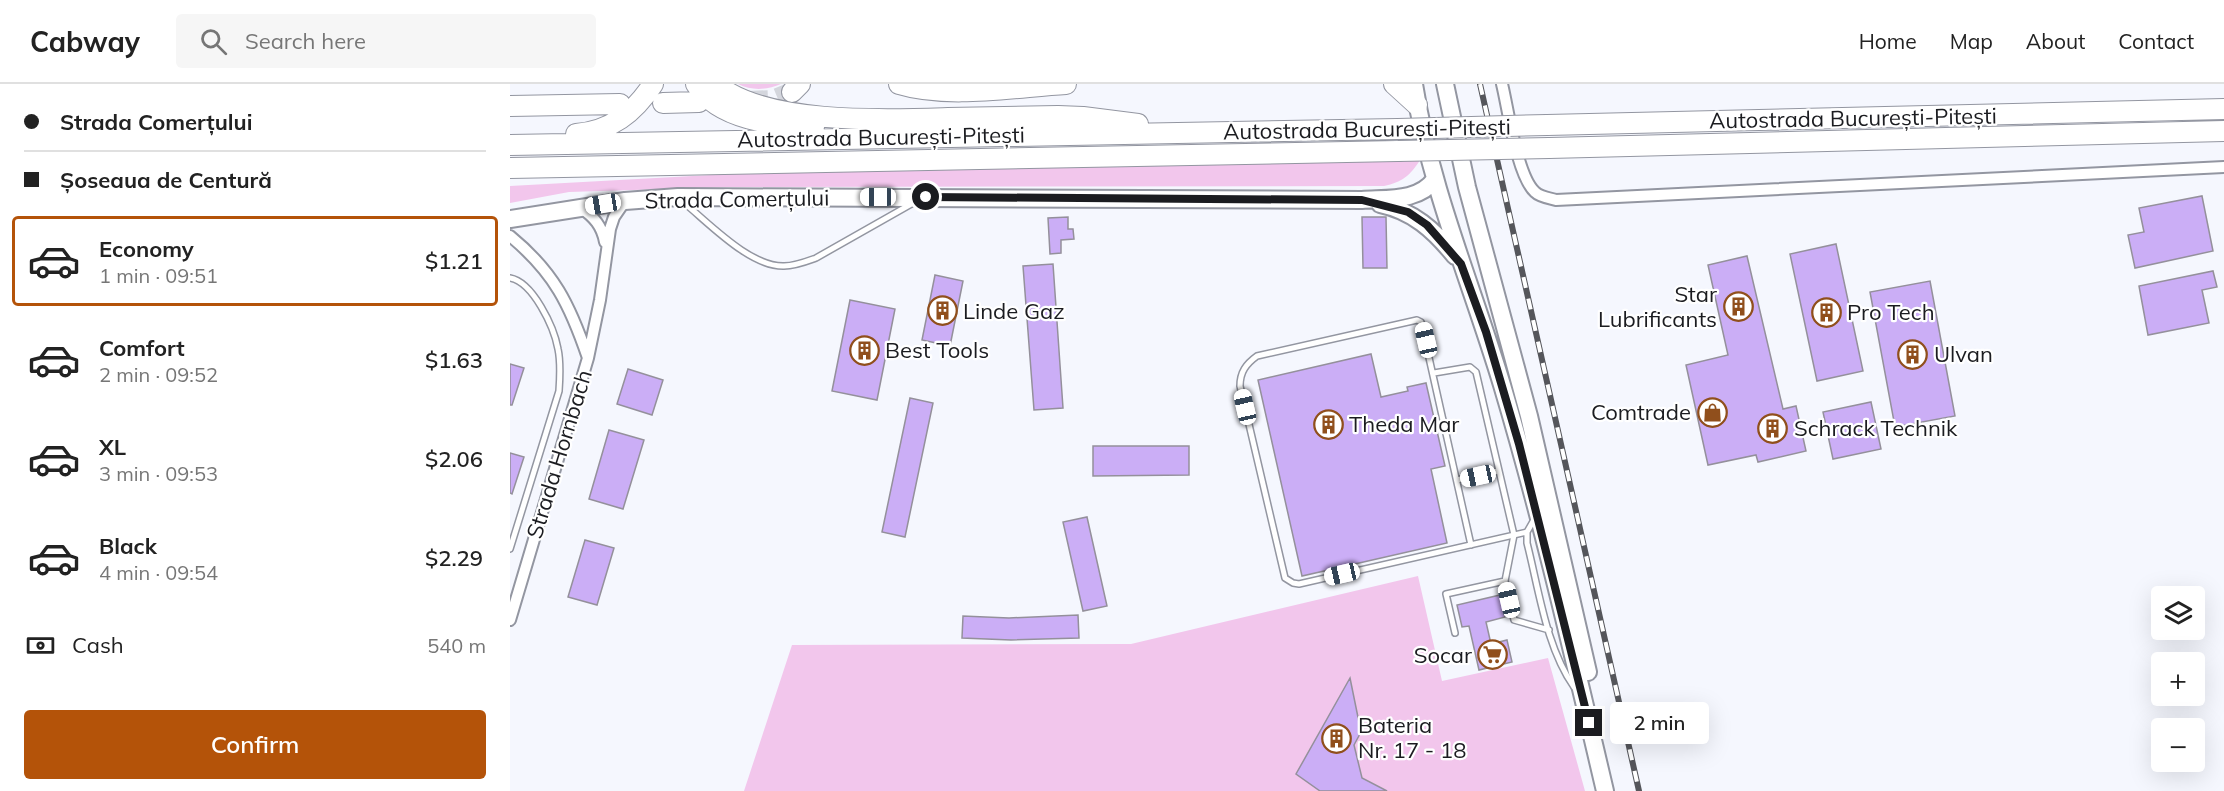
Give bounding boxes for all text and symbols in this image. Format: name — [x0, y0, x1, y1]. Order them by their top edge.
search box — [176, 14, 596, 68]
text: Cabway — [30, 24, 140, 59]
icon: search — [197, 25, 230, 58]
text: Search here — [245, 27, 366, 55]
text: Home — [1859, 28, 1917, 54]
text: Map — [1950, 28, 1993, 54]
text: About — [2026, 28, 2085, 54]
text: Contact — [2118, 28, 2194, 54]
street label: Autostrada București-Pitești — [1709, 101, 1997, 135]
text: Strada Comerțului — [60, 108, 252, 136]
street label: Autostrada București-Pitești — [1223, 112, 1511, 146]
street label: Autostrada București-Pitești — [737, 120, 1025, 154]
text: Șoseaua de Centură — [60, 166, 272, 194]
street label: Strada Comerțului — [644, 183, 830, 215]
route start — [912, 183, 939, 210]
car — [860, 188, 896, 206]
car — [584, 192, 622, 216]
icon: car — [27, 234, 81, 288]
text: Economy — [99, 235, 194, 263]
text: $1.21 — [425, 247, 483, 275]
text: 1 min · 09:51 — [99, 263, 218, 288]
place label: Star Lubrificants — [1598, 280, 1717, 333]
building icon: Star Lubrificants — [1722, 291, 1754, 323]
building icon: Linde Gaz — [926, 295, 958, 327]
building icon: Pro Tech — [1810, 296, 1842, 328]
place label: Linde Gaz — [963, 297, 1065, 325]
place label: Pro Tech — [1847, 298, 1935, 326]
car — [1413, 320, 1439, 360]
icon: car — [27, 333, 81, 387]
text: Comfort — [99, 334, 185, 362]
building icon: Best Tools — [848, 334, 880, 366]
place label: Best Tools — [885, 336, 989, 364]
building icon: Ulvan — [1897, 338, 1929, 370]
place label: Ulvan — [1934, 340, 1993, 368]
text: $1.63 — [425, 346, 483, 374]
text: 2 min · 09:52 — [99, 362, 218, 387]
street label: Strada Hornbach — [520, 366, 598, 542]
car — [1232, 387, 1258, 427]
shop icon: Comtrade — [1696, 396, 1728, 428]
place label: Comtrade — [1591, 398, 1691, 426]
building icon: Theda Mar — [1312, 408, 1344, 440]
place label: Theda Mar — [1349, 410, 1459, 438]
building icon: Schrack Technik — [1757, 412, 1789, 444]
place label: Schrack Technik — [1794, 414, 1958, 442]
icon: car — [27, 432, 81, 486]
text: XL — [99, 433, 126, 461]
text: $2.06 — [425, 445, 483, 473]
text: 3 min · 09:53 — [99, 461, 218, 486]
car — [1459, 463, 1497, 489]
icon: car — [27, 531, 81, 585]
text: Black — [99, 532, 157, 560]
text: $2.29 — [425, 544, 483, 572]
text: 4 min · 09:54 — [99, 560, 218, 585]
car — [1322, 561, 1362, 587]
car — [1496, 580, 1522, 620]
map controls — [2151, 586, 2205, 772]
button: layers — [2151, 586, 2205, 640]
icon: cash — [24, 629, 57, 662]
text: Cash — [72, 631, 124, 659]
text: 540 m — [427, 633, 486, 658]
supermarket icon: Socar — [1477, 639, 1509, 671]
place label: Socar — [1414, 641, 1472, 669]
button: + — [2151, 652, 2205, 706]
callout: 2 min — [1610, 702, 1709, 744]
route end — [1575, 709, 1602, 736]
button: Confirm — [24, 710, 486, 779]
text: 2 min — [1634, 710, 1685, 735]
place label: Bateria Nr. 17 - 18 — [1358, 711, 1466, 764]
button: − — [2151, 718, 2205, 772]
building icon: Bateria Nr. 17 - 18 — [1321, 722, 1353, 754]

